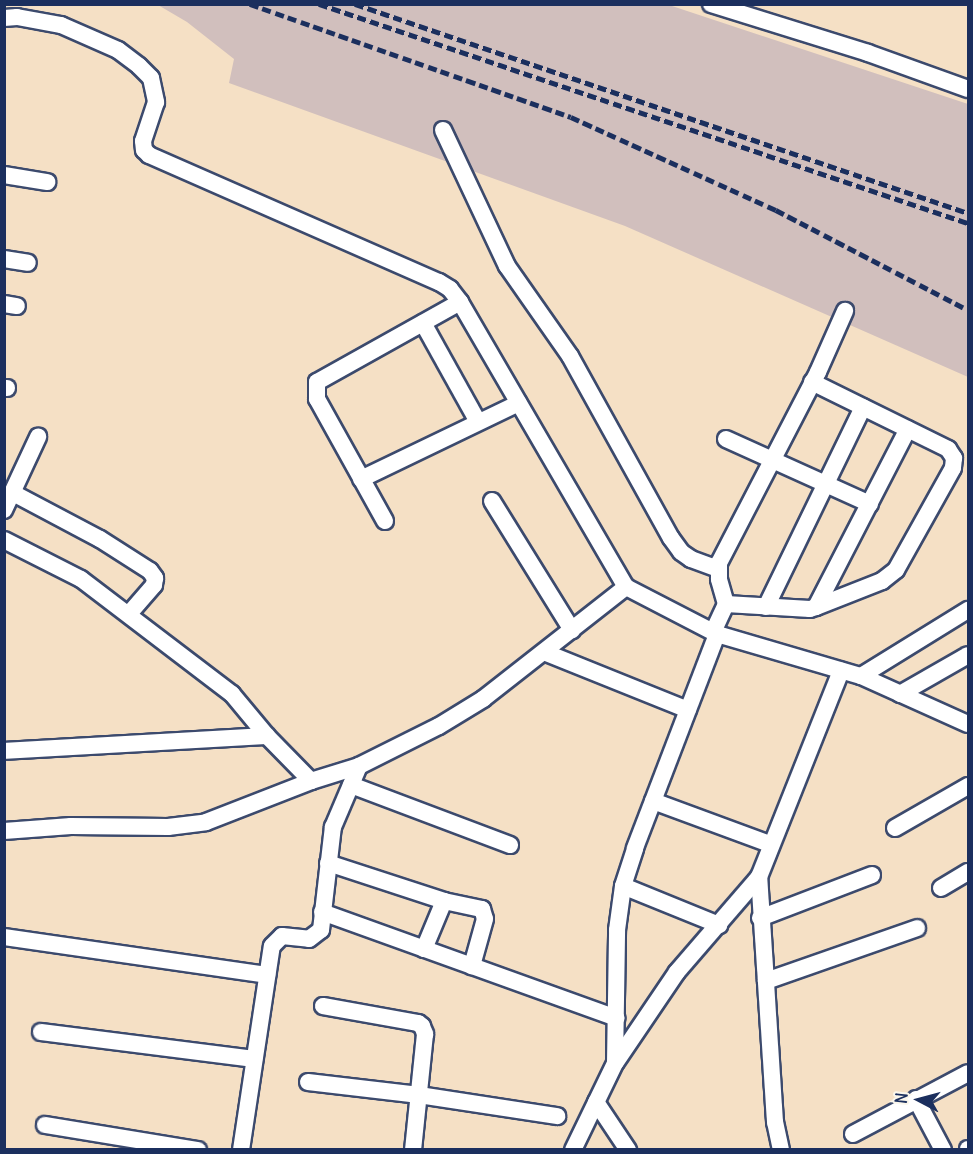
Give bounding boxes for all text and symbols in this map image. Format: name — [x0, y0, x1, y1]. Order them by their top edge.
north arrow — [889, 1070, 949, 1130]
text: N — [891, 1092, 912, 1105]

